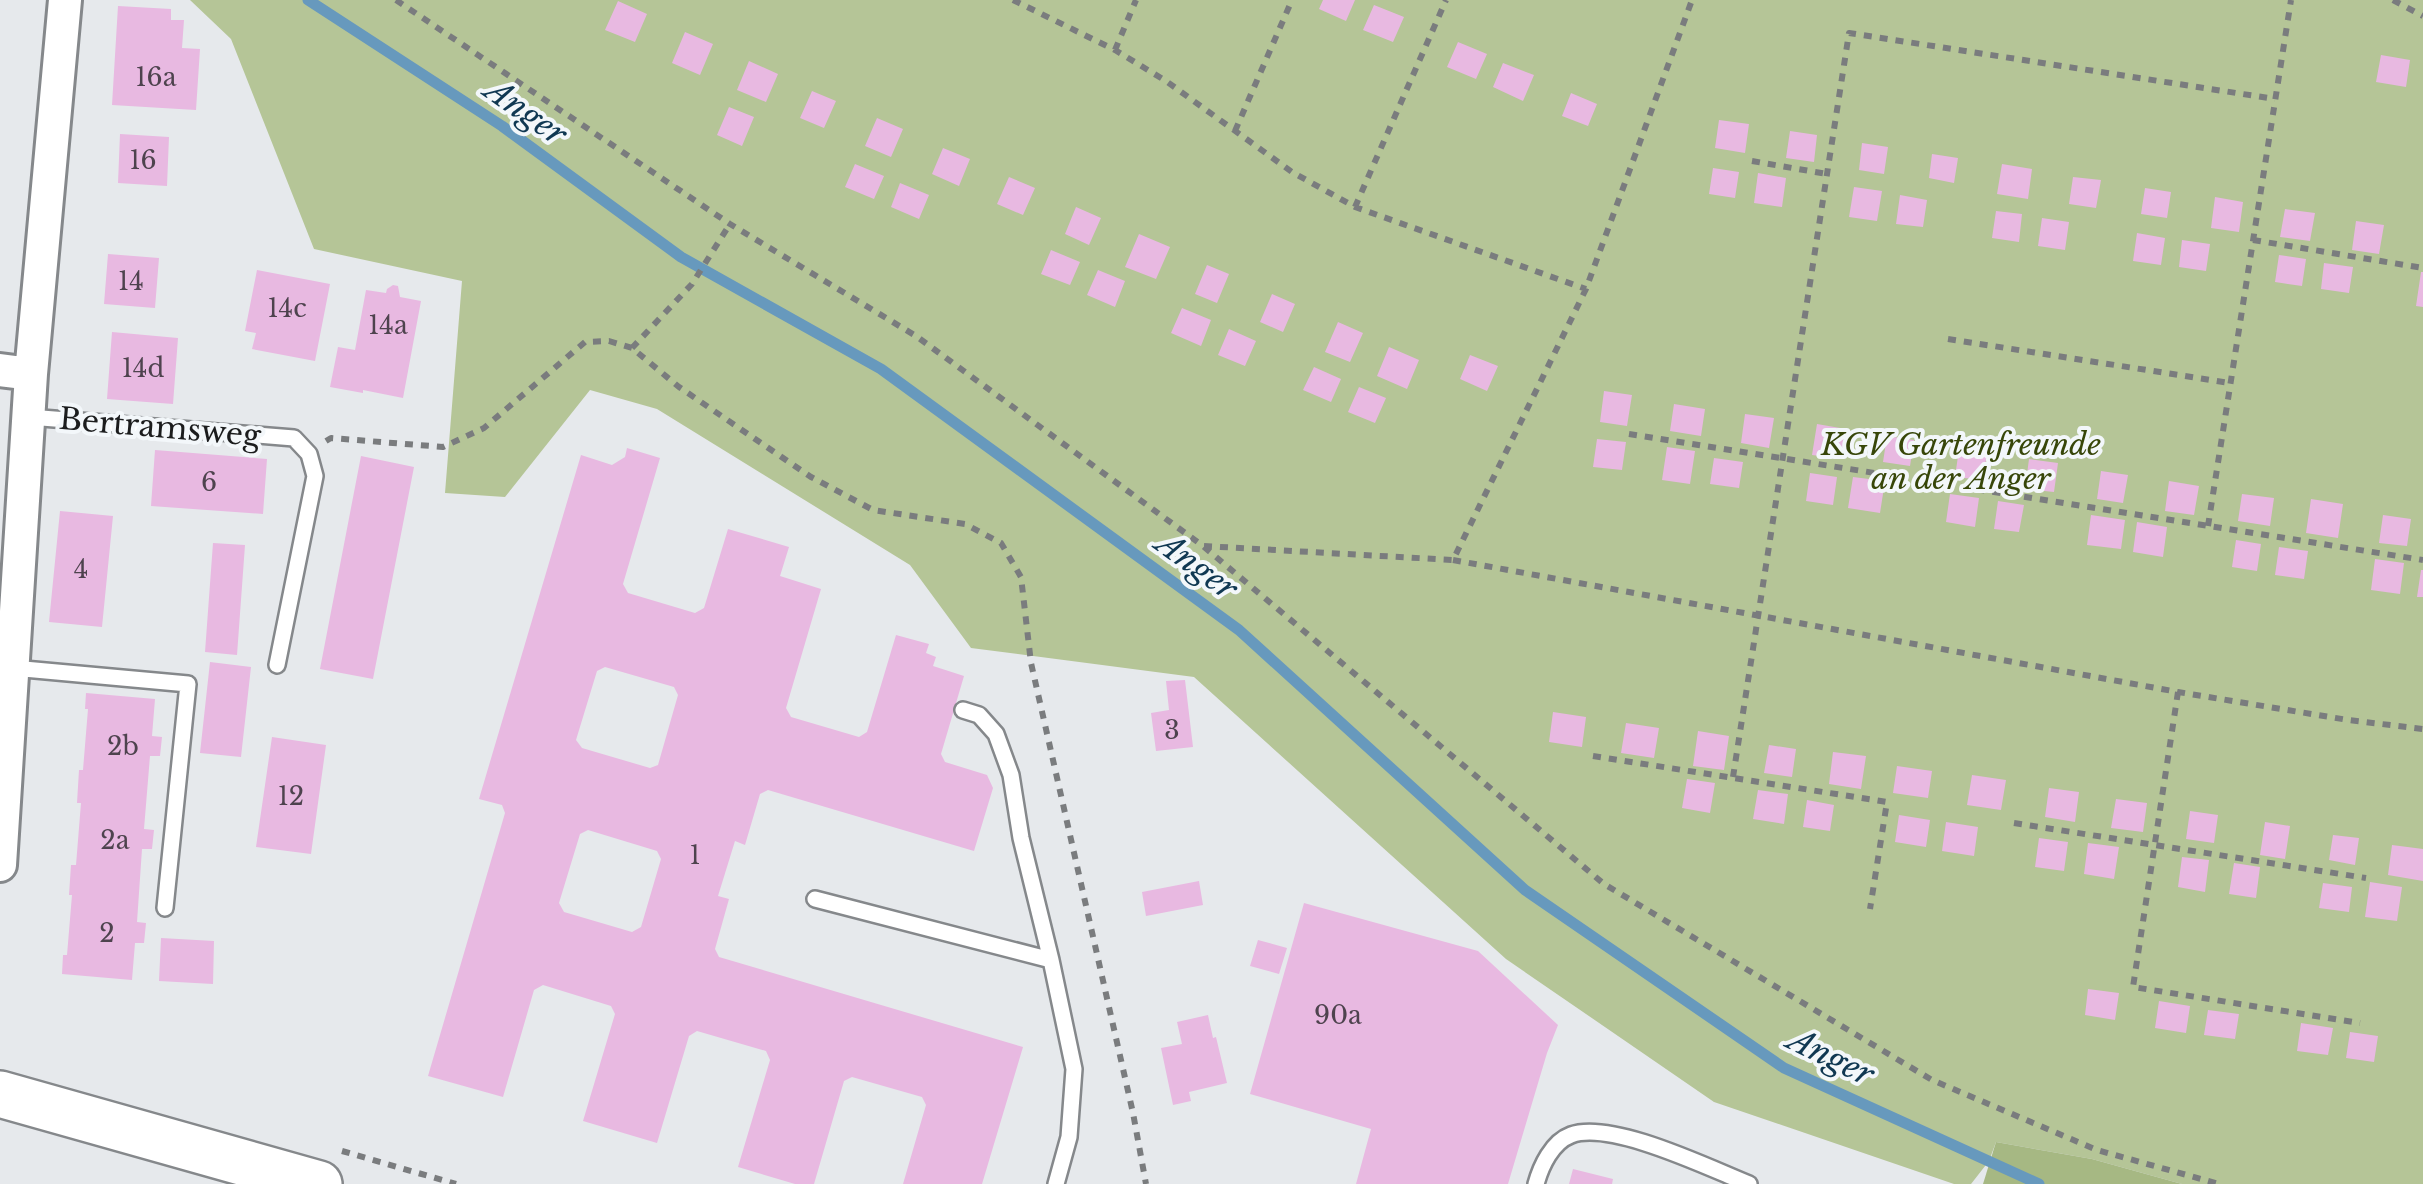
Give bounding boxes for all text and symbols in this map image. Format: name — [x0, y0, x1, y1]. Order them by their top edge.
house number: 16a — [135, 62, 177, 93]
water label: Anger — [474, 67, 575, 155]
house number: 16 — [129, 145, 157, 176]
house number: 14 — [118, 266, 144, 297]
house number: 14c — [267, 293, 307, 324]
house number: 14a — [368, 310, 408, 341]
house number: 14d — [122, 353, 164, 384]
street label: Bertramsweg — [57, 400, 264, 454]
park label: KGV Gartenfreunde an der Anger — [1820, 426, 2101, 497]
house number: 6 — [201, 467, 217, 498]
water label: Anger — [1146, 521, 1246, 609]
house number: 4 — [74, 554, 88, 585]
house number: 3 — [1164, 715, 1180, 746]
house number: 2b — [107, 731, 139, 762]
house number: 12 — [278, 781, 304, 812]
house number: 2a — [100, 825, 130, 856]
house number: 1 — [689, 840, 701, 871]
house number: 2 — [99, 918, 115, 949]
house number: 90a — [1314, 1000, 1362, 1031]
water label: Anger — [1778, 1018, 1881, 1095]

